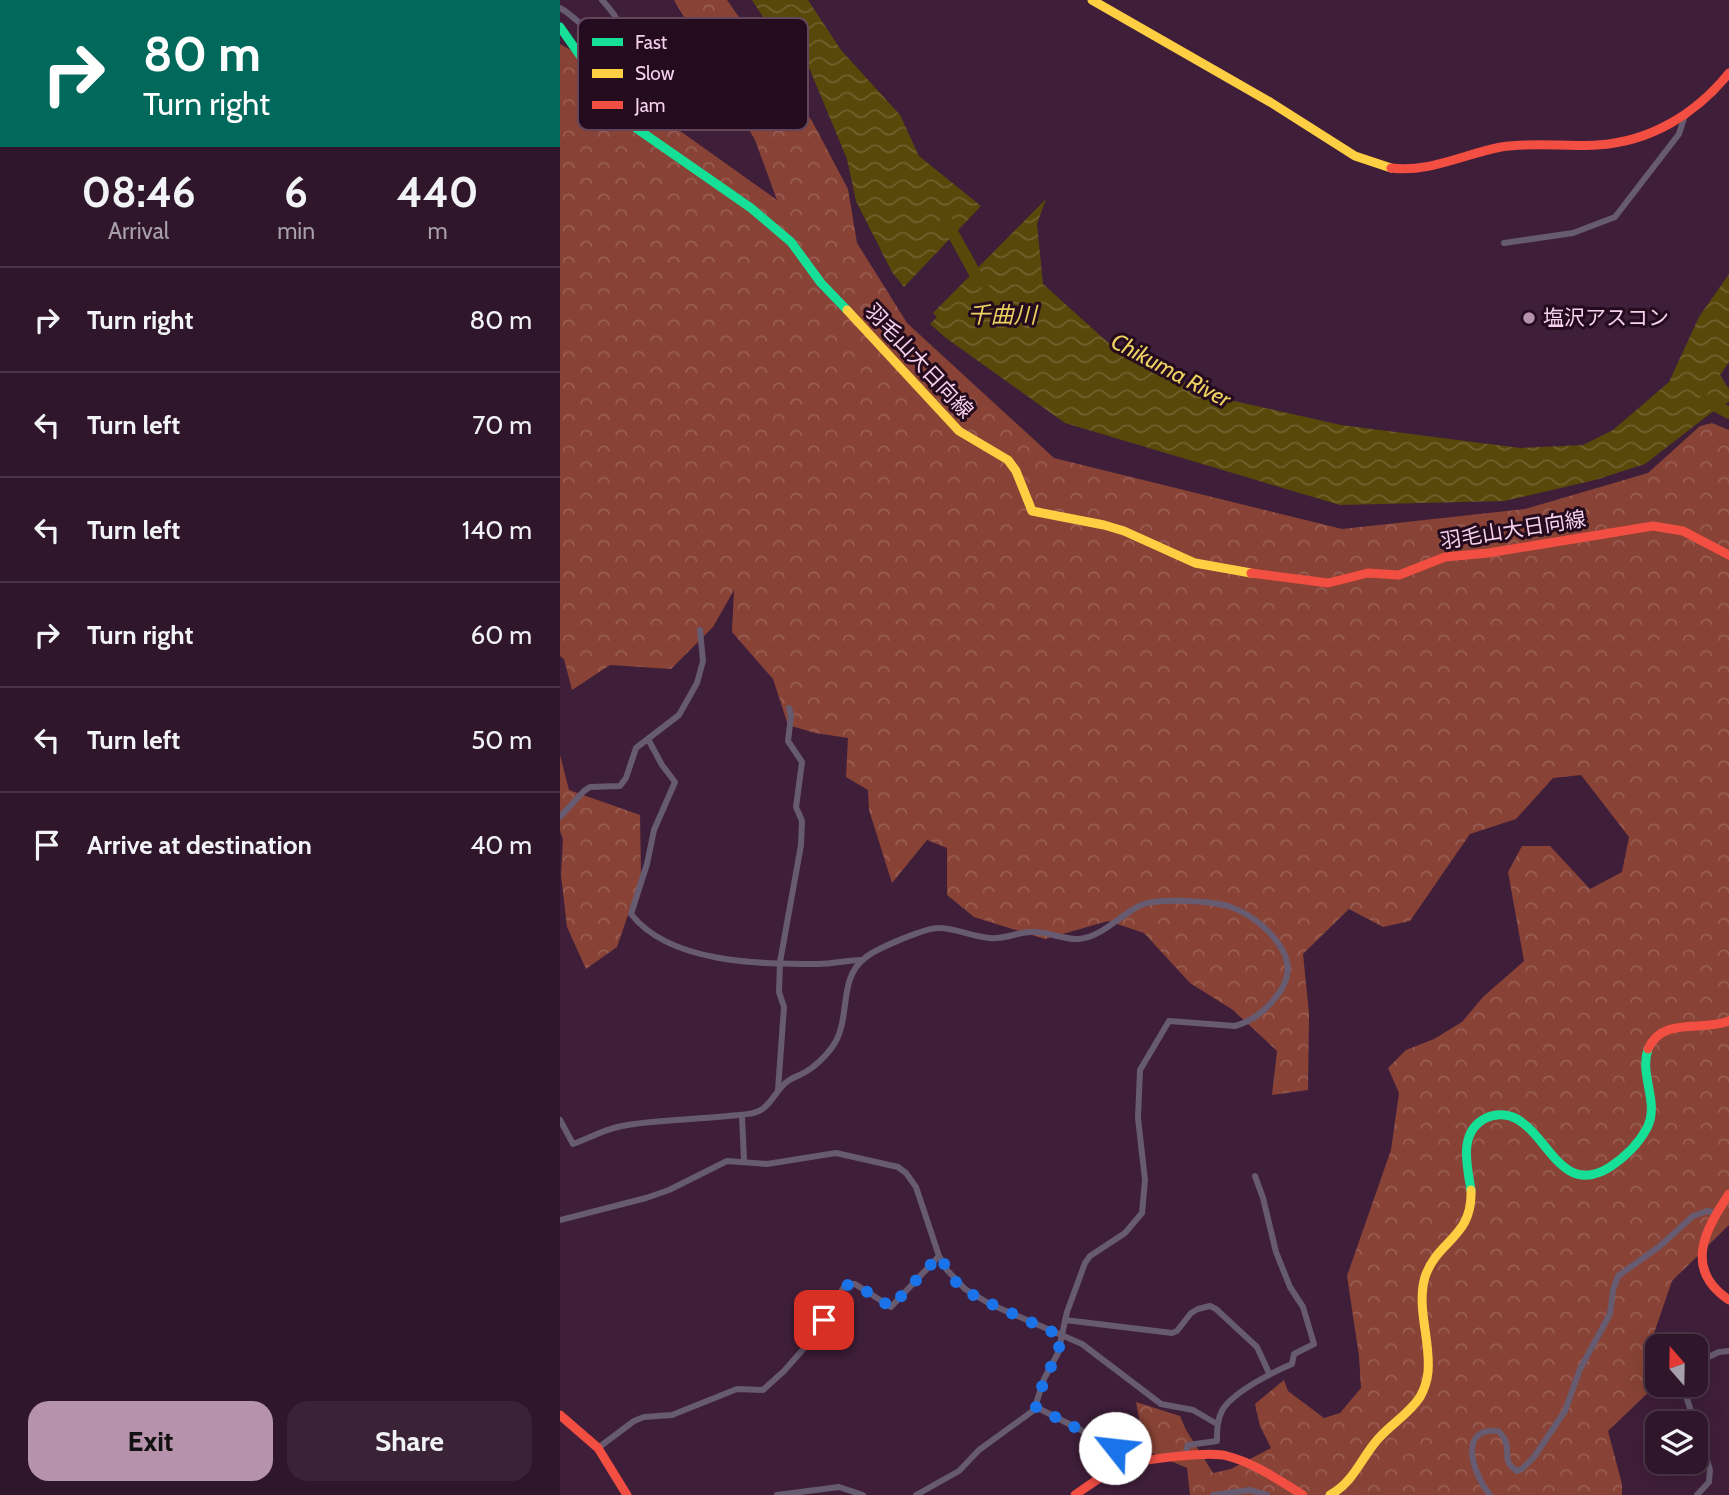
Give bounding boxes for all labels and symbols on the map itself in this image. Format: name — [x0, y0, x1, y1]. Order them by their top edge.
legend — [578, 18, 808, 130]
text: Fast — [635, 31, 668, 54]
text: Slow — [635, 62, 675, 85]
text: Jam — [634, 94, 665, 117]
street label: 羽毛山大日向線 — [860, 298, 979, 423]
water label: 千曲川 — [968, 301, 1040, 329]
place label: 塩沢アスコン — [1543, 305, 1669, 330]
marker: 塩沢アスコン — [1521, 310, 1537, 326]
water label: Chikuma River — [1106, 327, 1237, 414]
street label: 羽毛山大日向線 — [1438, 506, 1587, 553]
pin — [794, 1290, 854, 1350]
north arrow — [1645, 1334, 1708, 1396]
position arrow — [1078, 1411, 1152, 1485]

